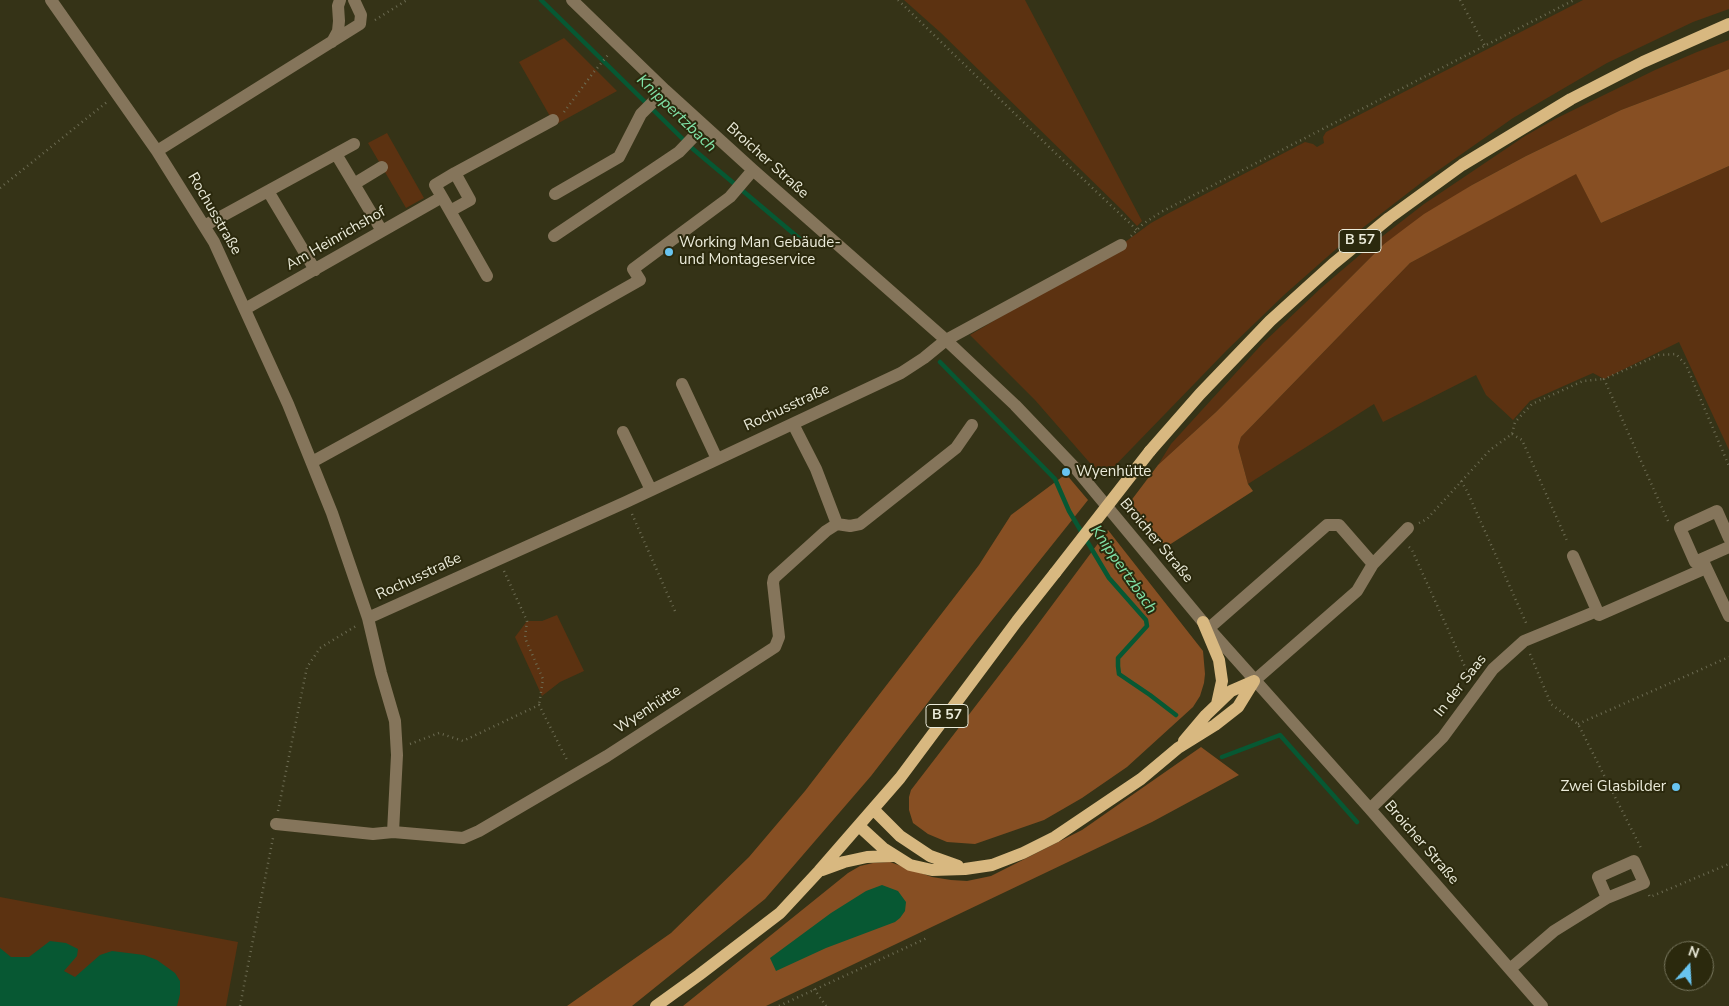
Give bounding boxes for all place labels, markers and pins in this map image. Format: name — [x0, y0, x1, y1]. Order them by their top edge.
place label: Working Man Gebäude- und Montageservice — [679, 234, 841, 269]
marker: Working Man Gebäude- und Montageservice — [663, 246, 675, 258]
place label: Wyenhütte — [1076, 463, 1151, 481]
marker: Wyenhütte — [1060, 466, 1072, 478]
place label: Zwei Glasbilder — [1561, 778, 1666, 796]
marker: Zwei Glasbilder — [1670, 781, 1682, 793]

